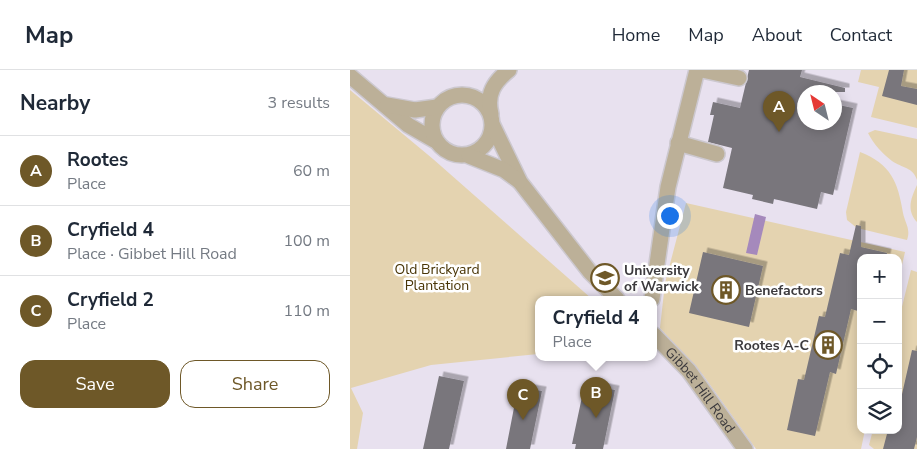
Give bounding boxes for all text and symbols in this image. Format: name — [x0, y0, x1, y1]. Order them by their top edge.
text: Map — [25, 19, 73, 51]
text: Home — [612, 23, 660, 47]
text: Map — [688, 23, 724, 47]
text: About — [752, 23, 802, 47]
text: Contact — [830, 23, 892, 47]
north arrow — [797, 85, 842, 130]
text: Nearby — [20, 89, 90, 117]
pin: A — [763, 91, 795, 132]
text: 3 results — [268, 92, 330, 114]
text: Rootes — [67, 147, 128, 173]
text: A — [30, 160, 42, 182]
text: 60 m — [293, 160, 330, 182]
text: Place — [67, 173, 106, 195]
your location — [657, 203, 683, 229]
text: Cryfield 4 — [67, 217, 154, 243]
text: B — [30, 230, 42, 252]
text: 100 m — [283, 230, 330, 252]
text: Place · Gibbet Hill Road — [67, 243, 237, 265]
map controls — [857, 254, 902, 434]
button: + — [857, 254, 902, 299]
park label: Old Brickyard Plantation — [394, 260, 480, 295]
place label: University of Warwick — [624, 261, 699, 296]
school or university icon: University of Warwick — [590, 263, 620, 293]
building icon: Benefactors — [711, 275, 741, 305]
place label: Benefactors — [745, 281, 823, 300]
text: Cryfield 2 — [67, 287, 154, 313]
popup — [535, 296, 657, 361]
button: − — [857, 299, 902, 344]
text: C — [31, 300, 41, 322]
text: 110 m — [283, 300, 330, 322]
text: Cryfield 4 — [553, 305, 639, 331]
text: Place — [67, 313, 106, 335]
building icon: Rootes A-C — [813, 330, 843, 360]
text: Place — [553, 331, 592, 353]
place label: Rootes A-C — [734, 336, 809, 355]
street label: Gibbet Hill Road — [661, 343, 739, 437]
button: locate — [857, 344, 902, 389]
button: Save — [20, 360, 170, 408]
button: Share — [180, 360, 330, 408]
pin: B — [580, 377, 612, 418]
pin: C — [507, 379, 539, 420]
button: layers — [857, 389, 902, 434]

